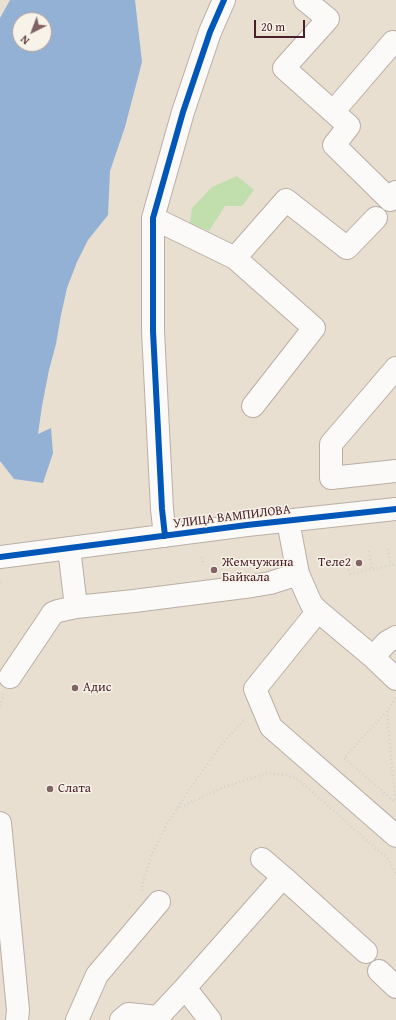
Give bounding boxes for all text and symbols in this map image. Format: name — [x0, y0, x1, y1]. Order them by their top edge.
north arrow — [12, 12, 52, 52]
scale bar — [256, 12, 307, 38]
text: 20 m — [261, 18, 285, 35]
text: N — [17, 32, 33, 49]
street label: УЛИЦА ВАМПИЛОВА — [172, 502, 292, 532]
place label: Жемчужина Байкала — [222, 555, 293, 586]
place label: Теле2 — [318, 555, 351, 571]
marker: Теле2 — [354, 558, 364, 568]
marker: Жемчужина Байкала — [209, 565, 219, 575]
place label: Адис — [83, 680, 111, 696]
marker: Адис — [70, 683, 80, 693]
place label: Слата — [58, 781, 91, 797]
marker: Слата — [45, 784, 55, 794]

